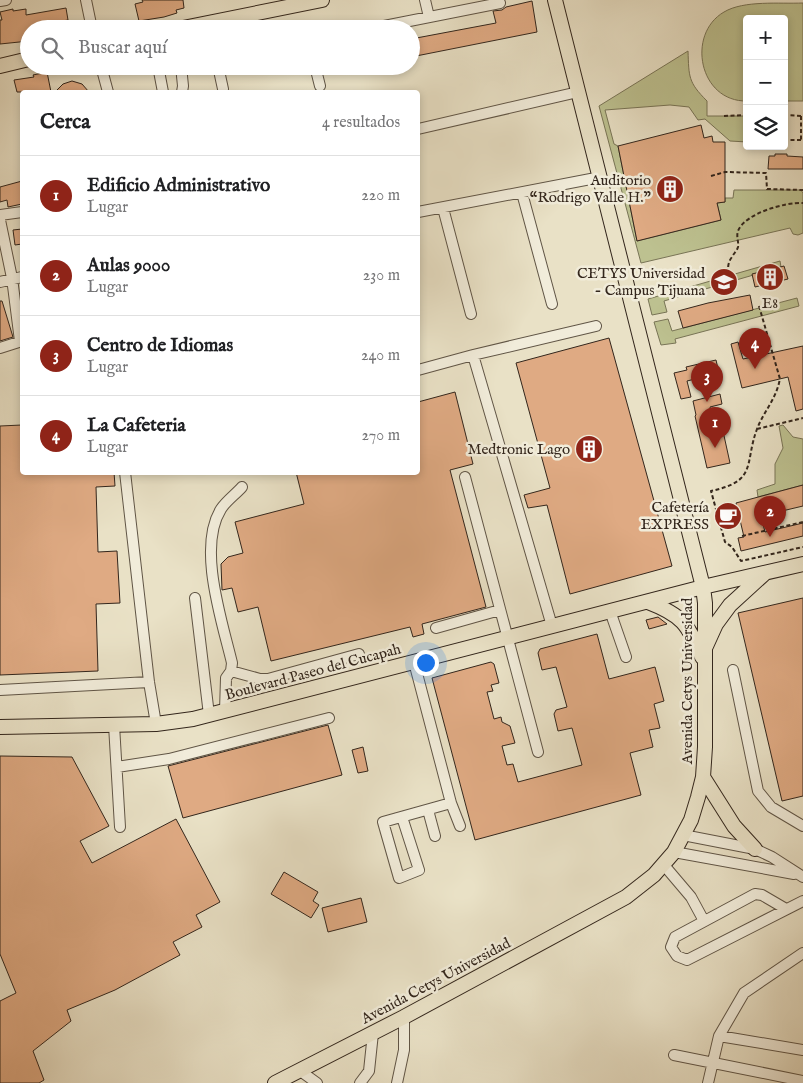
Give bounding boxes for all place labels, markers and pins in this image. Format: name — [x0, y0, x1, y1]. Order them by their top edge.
place label: Auditorio “Rodrigo Valle H.” — [530, 171, 652, 207]
building icon: Auditorio “Rodrigo Valle H.” — [655, 174, 685, 204]
building icon: E8 — [755, 262, 785, 292]
place label: CETYS Universidad - Campus Tijuana — [577, 264, 706, 300]
school or university icon: CETYS Universidad - Campus Tijuana — [709, 267, 739, 297]
place label: E8 — [762, 294, 778, 313]
pin: 4 — [739, 328, 771, 369]
pin: 3 — [691, 361, 723, 402]
pin: 1 — [699, 407, 731, 448]
building icon: Medtronic Lago — [574, 434, 604, 464]
place label: Medtronic Lago — [467, 440, 570, 459]
pin: 2 — [754, 496, 786, 537]
place label: Cafetería EXPRESS — [641, 498, 710, 534]
cafe icon: Cafetería EXPRESS — [713, 501, 743, 531]

